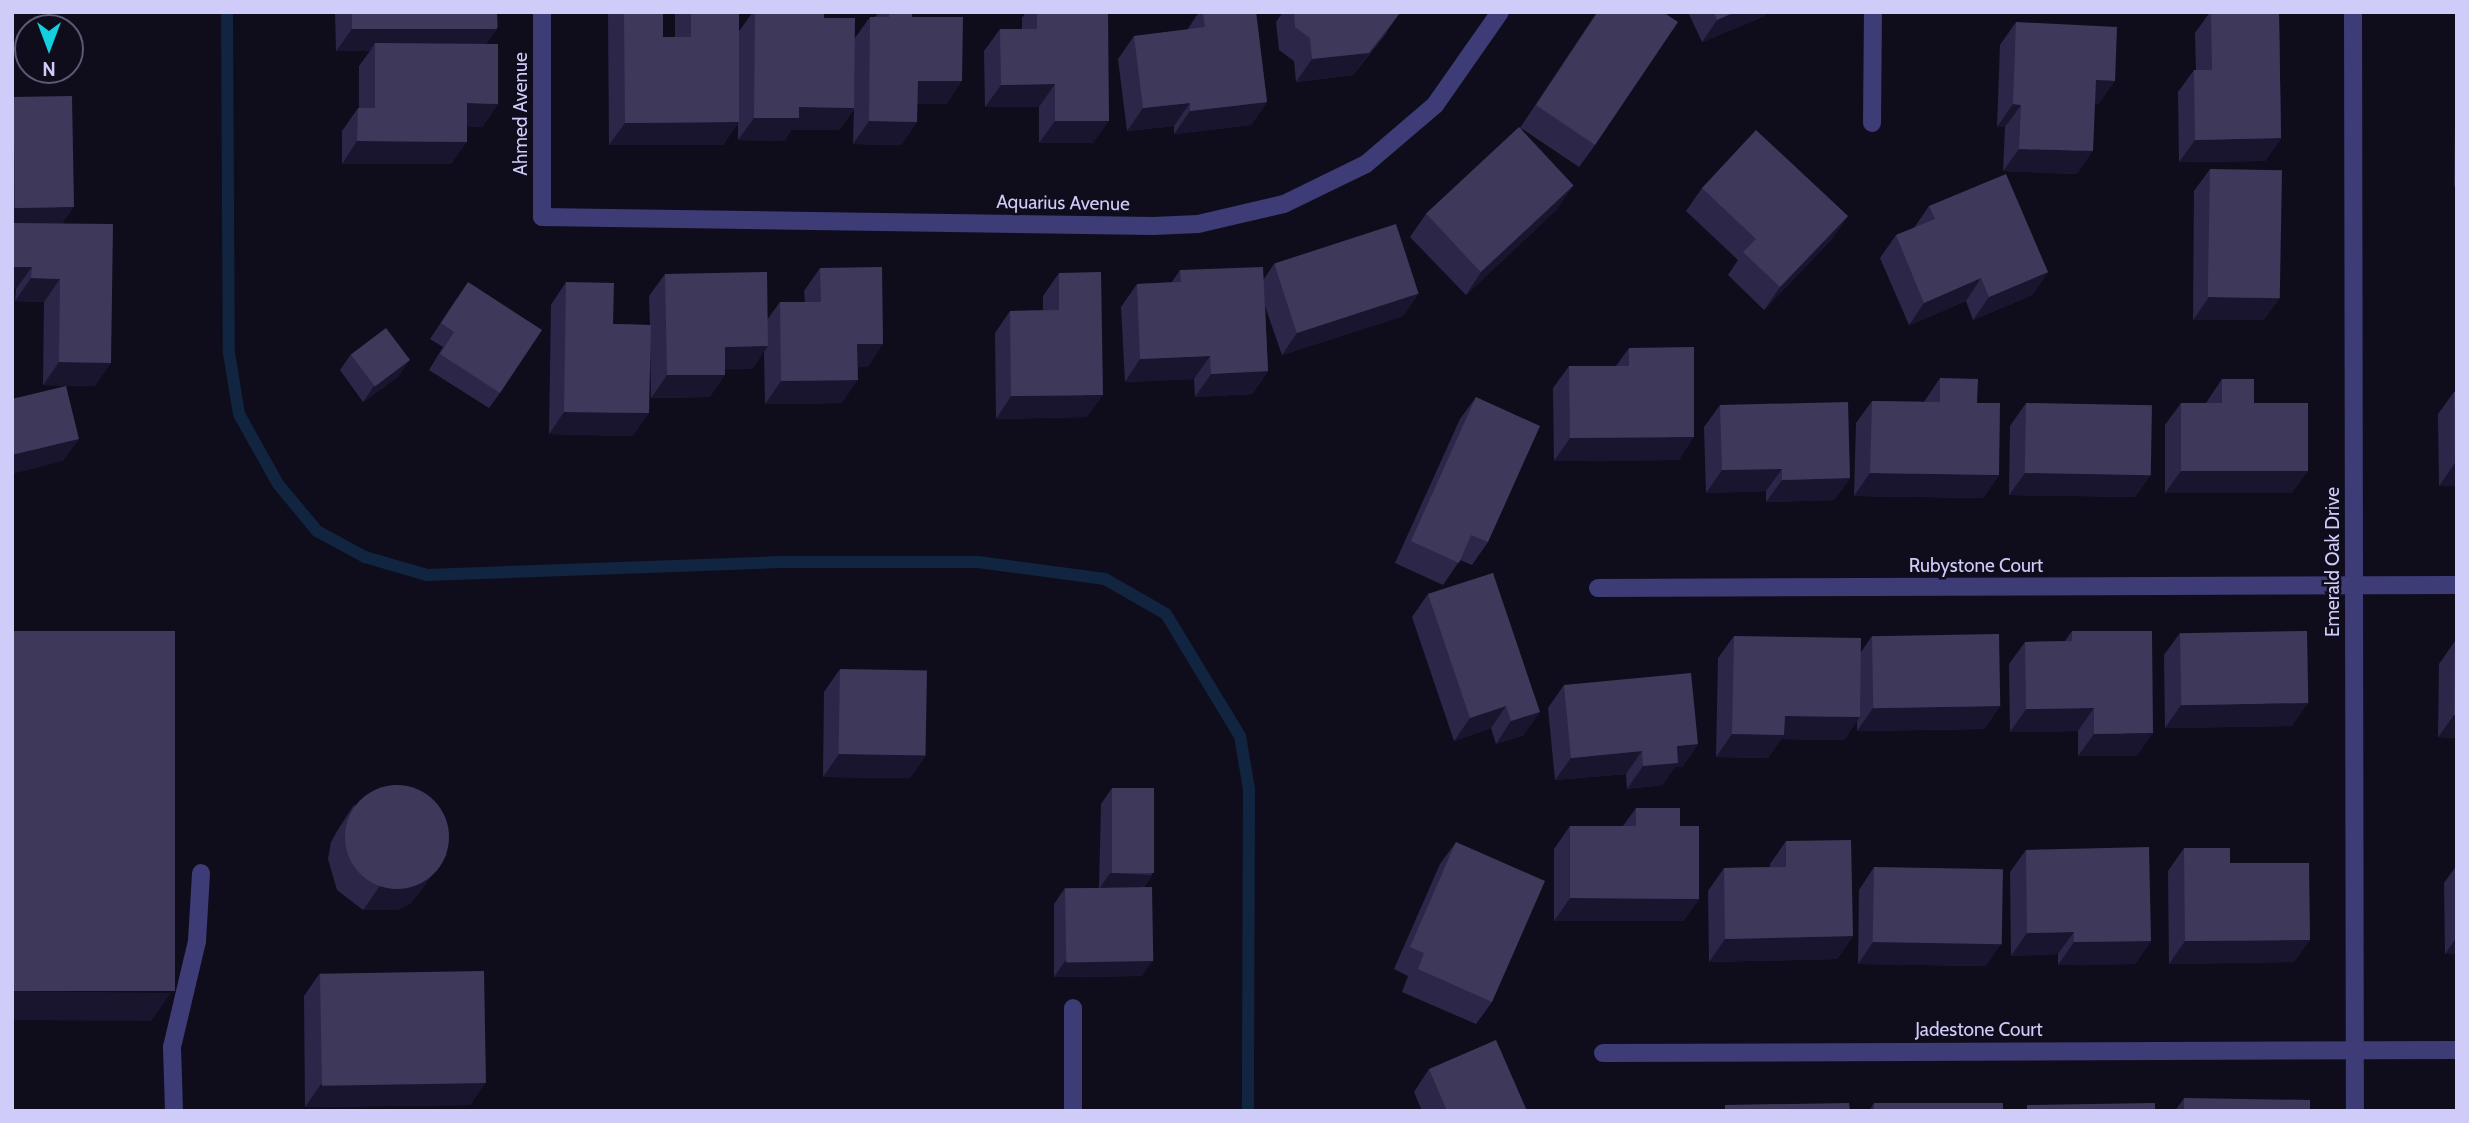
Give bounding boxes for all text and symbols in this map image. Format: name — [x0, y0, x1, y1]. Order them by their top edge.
north arrow — [14, 14, 84, 84]
street label: Ahmed Avenue — [510, 52, 532, 176]
text: N — [42, 57, 56, 80]
street label: Aquarius Avenue — [996, 190, 1130, 216]
street label: Emerald Oak Drive — [2322, 487, 2344, 637]
street label: Rubystone Court — [1909, 555, 2043, 577]
street label: Jadestone Court — [1915, 1019, 2043, 1041]

